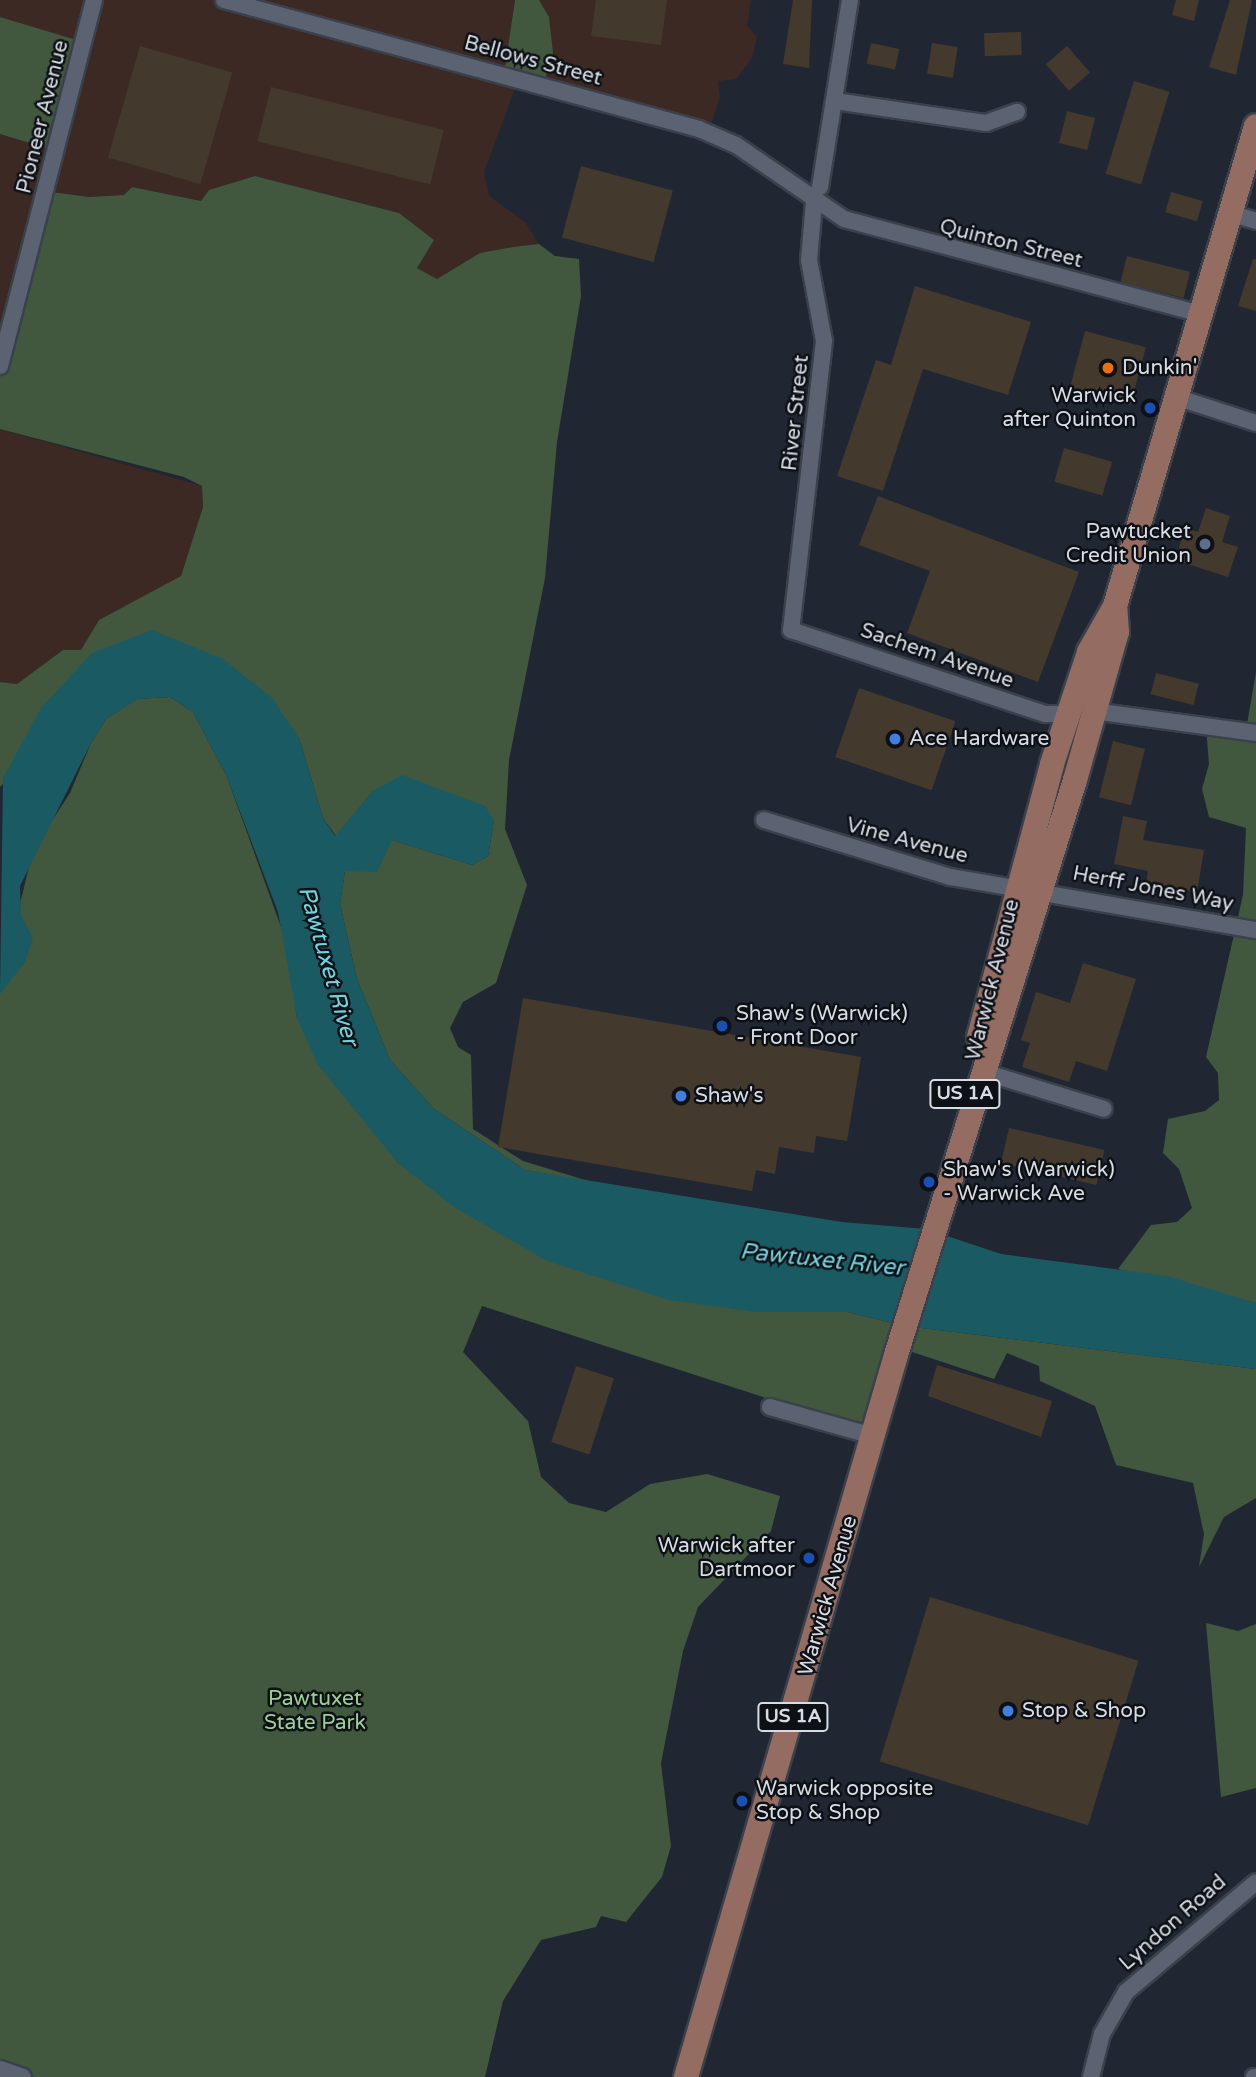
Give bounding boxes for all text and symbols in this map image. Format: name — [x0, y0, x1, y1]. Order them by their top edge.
street label: Bellows Street — [461, 31, 605, 91]
street label: Pioneer Avenue — [12, 38, 74, 196]
street label: Quinton Street — [937, 214, 1085, 274]
street label: River Street — [777, 354, 815, 472]
place label: Dunkin' — [1122, 355, 1197, 381]
marker: Dunkin' — [1100, 360, 1116, 376]
place label: Warwick after Quinton — [1003, 383, 1136, 433]
marker: Warwick after Quinton — [1142, 400, 1158, 416]
place label: Pawtucket Credit Union — [1066, 519, 1191, 569]
marker: Pawtucket Credit Union — [1197, 536, 1213, 552]
street label: Sachem Avenue — [857, 618, 1017, 694]
place label: Ace Hardware — [909, 726, 1049, 752]
marker: Ace Hardware — [887, 731, 903, 747]
street label: Vine Avenue — [843, 813, 971, 869]
street label: Herff Jones Way — [1070, 861, 1236, 917]
water label: Pawtuxet River — [292, 883, 364, 1049]
street label: Warwick Avenue — [961, 897, 1025, 1063]
place label: Shaw's (Warwick) - Front Door — [736, 1001, 908, 1051]
marker: Shaw's (Warwick) - Front Door — [714, 1018, 730, 1034]
road number: US 1A — [928, 1078, 1002, 1110]
place label: Shaw's — [695, 1083, 764, 1109]
marker: Shaw's — [673, 1088, 689, 1104]
place label: Shaw's (Warwick) - Warwick Ave — [943, 1157, 1115, 1207]
marker: Shaw's (Warwick) - Warwick Ave — [921, 1174, 937, 1190]
water label: Pawtuxet River — [739, 1238, 905, 1282]
street label: Warwick Avenue — [793, 1513, 863, 1679]
place label: Warwick after Dartmoor — [658, 1533, 795, 1583]
marker: Warwick after Dartmoor — [801, 1550, 817, 1566]
park label: Pawtuxet State Park — [264, 1686, 366, 1736]
place label: Stop & Shop — [1022, 1698, 1146, 1724]
road number: US 1A — [756, 1702, 830, 1732]
marker: Stop & Shop — [1000, 1703, 1016, 1719]
place label: Warwick opposite Stop & Shop — [756, 1776, 933, 1826]
marker: Warwick opposite Stop & Shop — [734, 1793, 750, 1809]
street label: Lyndon Road — [1114, 1870, 1232, 1976]

